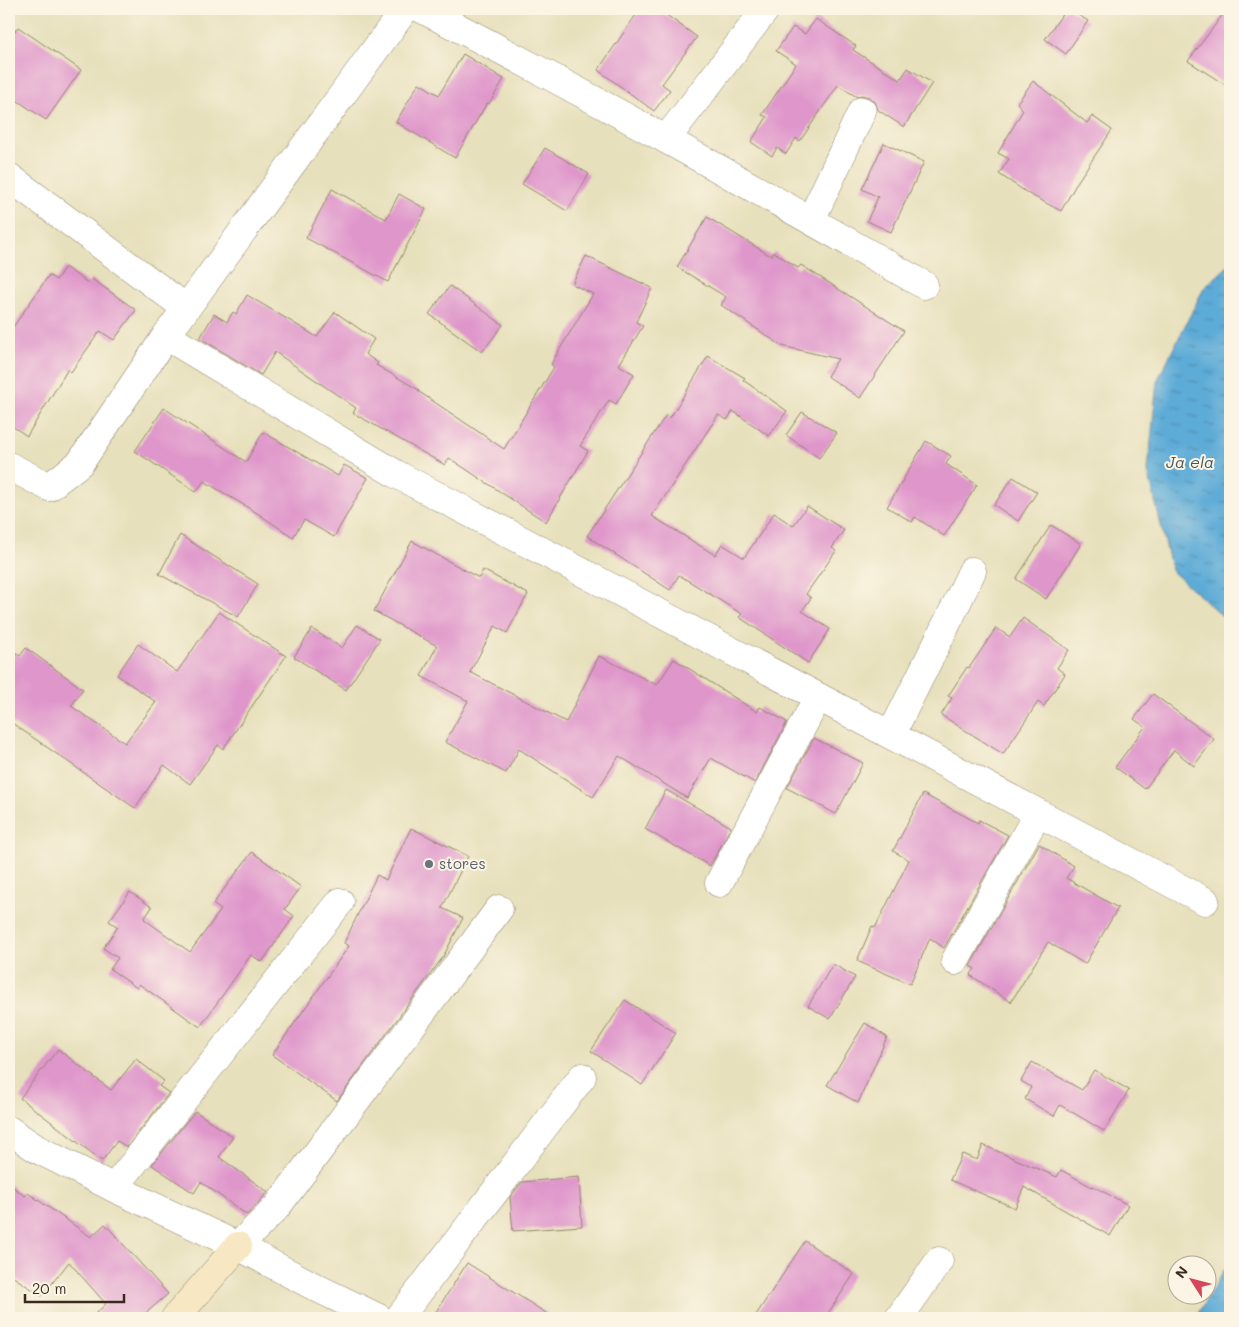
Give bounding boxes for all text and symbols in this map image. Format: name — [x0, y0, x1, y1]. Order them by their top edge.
water label: Ja ela — [1166, 451, 1214, 472]
place label: stores — [439, 853, 486, 873]
marker: stores — [423, 858, 435, 870]
north arrow — [1166, 1254, 1216, 1304]
text: N — [1170, 1262, 1192, 1282]
scale bar — [25, 1272, 124, 1304]
text: 20 m — [32, 1278, 66, 1298]

